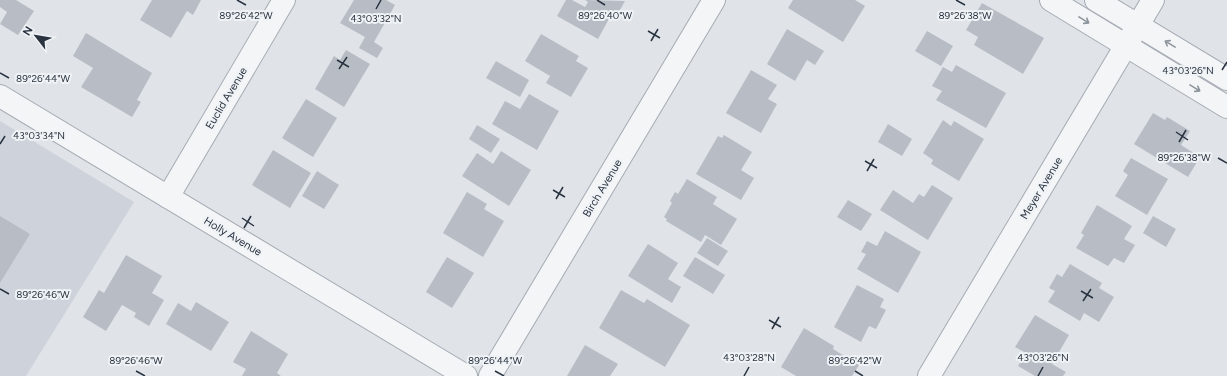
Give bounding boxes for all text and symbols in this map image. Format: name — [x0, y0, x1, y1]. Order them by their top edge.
text: 89°26'42"W — [219, 9, 273, 22]
text: 89°26'40"W — [578, 9, 632, 22]
text: 89°26'38"W — [938, 9, 992, 22]
text: 43°03'32"N — [350, 12, 402, 25]
north arrow — [16, 16, 56, 56]
one-way arrow — [1078, 17, 1090, 25]
text: N — [20, 24, 36, 38]
one-way arrow — [1164, 40, 1176, 48]
text: 43°03'26"N — [1162, 64, 1214, 77]
street label: Euclid Avenue — [203, 65, 250, 132]
text: 89°26'44"W — [16, 72, 70, 85]
one-way arrow — [1189, 84, 1201, 92]
text: 43°03'34"N — [13, 129, 65, 142]
text: 89°26'38"W — [1157, 151, 1211, 164]
street label: Meyer Avenue — [1018, 155, 1065, 222]
street label: Birch Avenue — [580, 157, 625, 219]
street label: Holly Avenue — [201, 214, 264, 259]
text: 89°26'46"W — [16, 288, 70, 301]
text: 43°03'28"N — [723, 351, 775, 364]
text: 43°03'26"N — [1017, 351, 1069, 364]
text: 89°26'46"W — [109, 354, 163, 367]
text: 89°26'44"W — [468, 354, 522, 367]
text: 89°26'42"W — [828, 354, 882, 367]

